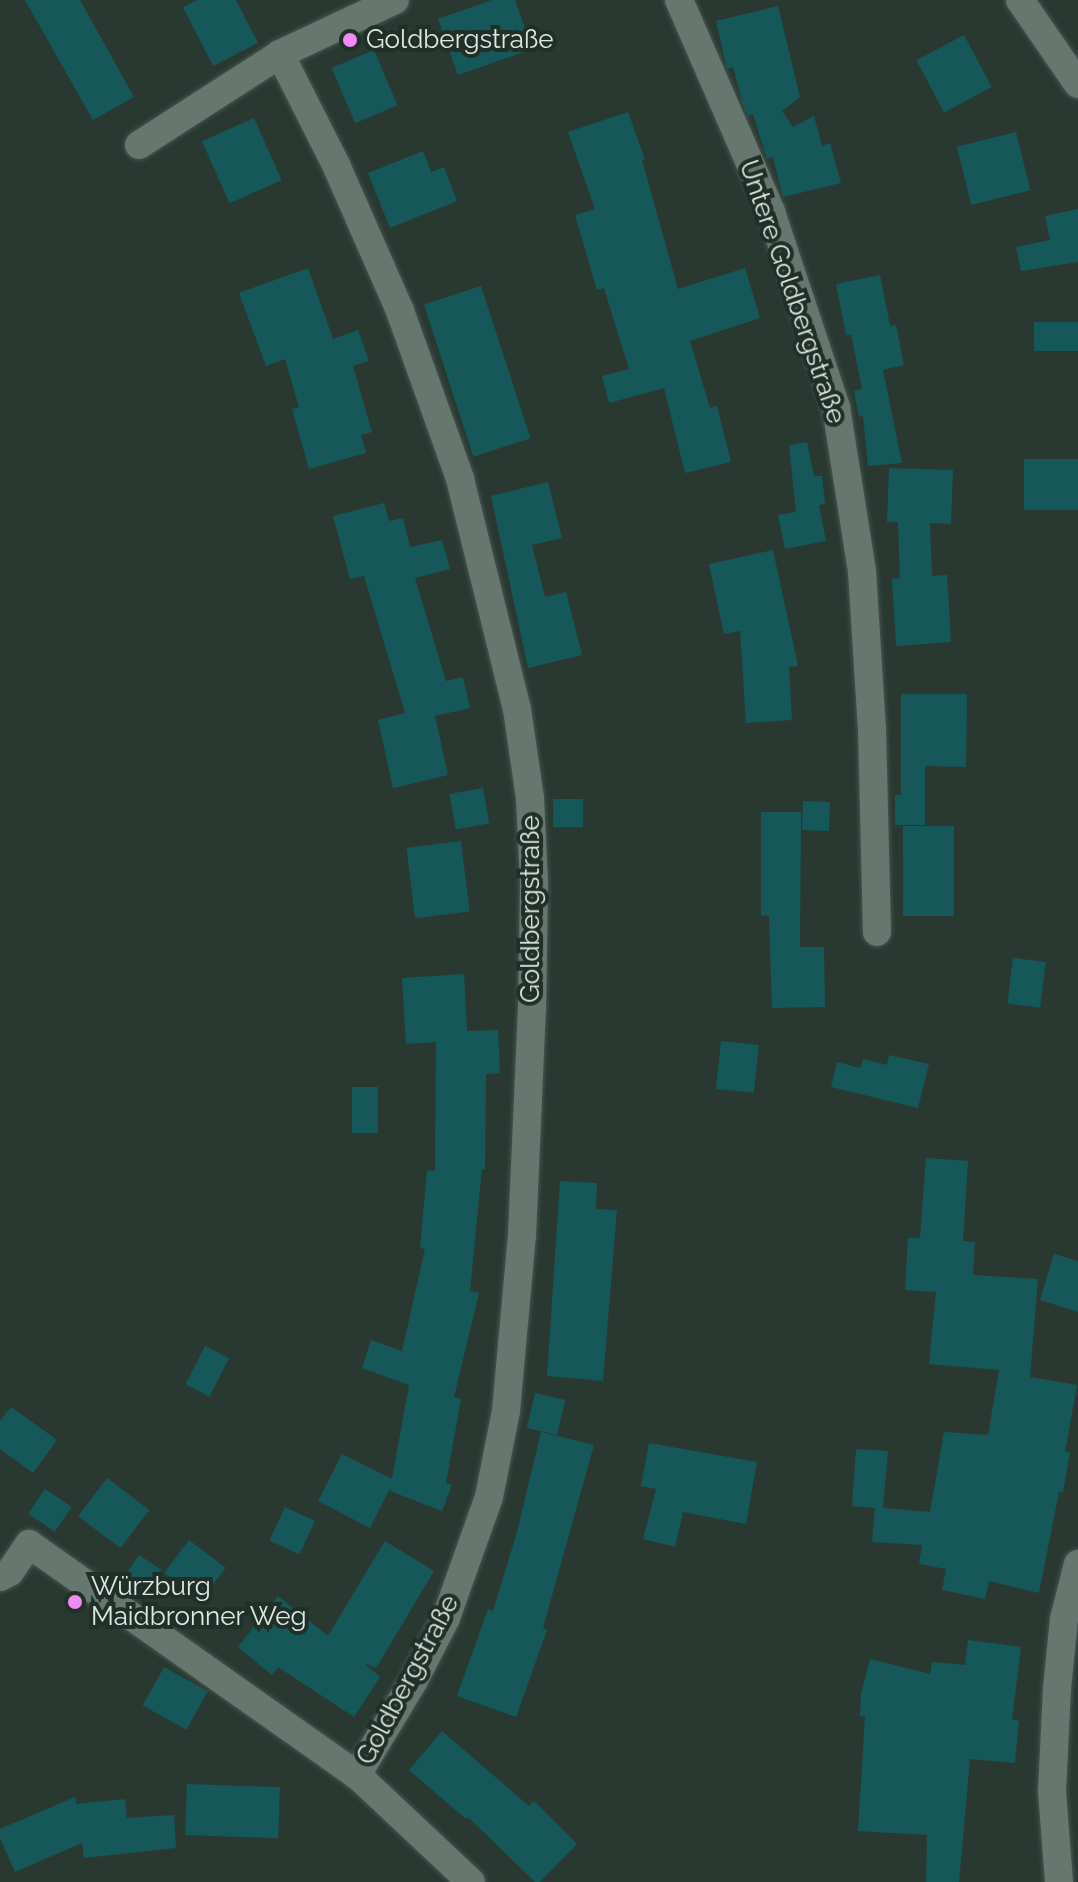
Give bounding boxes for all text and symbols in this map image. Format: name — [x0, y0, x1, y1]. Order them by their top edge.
place label: Goldbergstraße — [366, 24, 554, 56]
marker: Goldbergstraße — [341, 31, 359, 49]
street label: Untere Goldbergstraße — [732, 156, 852, 428]
street label: Goldbergstraße — [515, 815, 547, 1003]
place label: Würzburg Maidbronner Weg — [91, 1571, 308, 1632]
street label: Goldbergstraße — [350, 1590, 466, 1770]
marker: Würzburg Maidbronner Weg — [66, 1593, 84, 1611]

